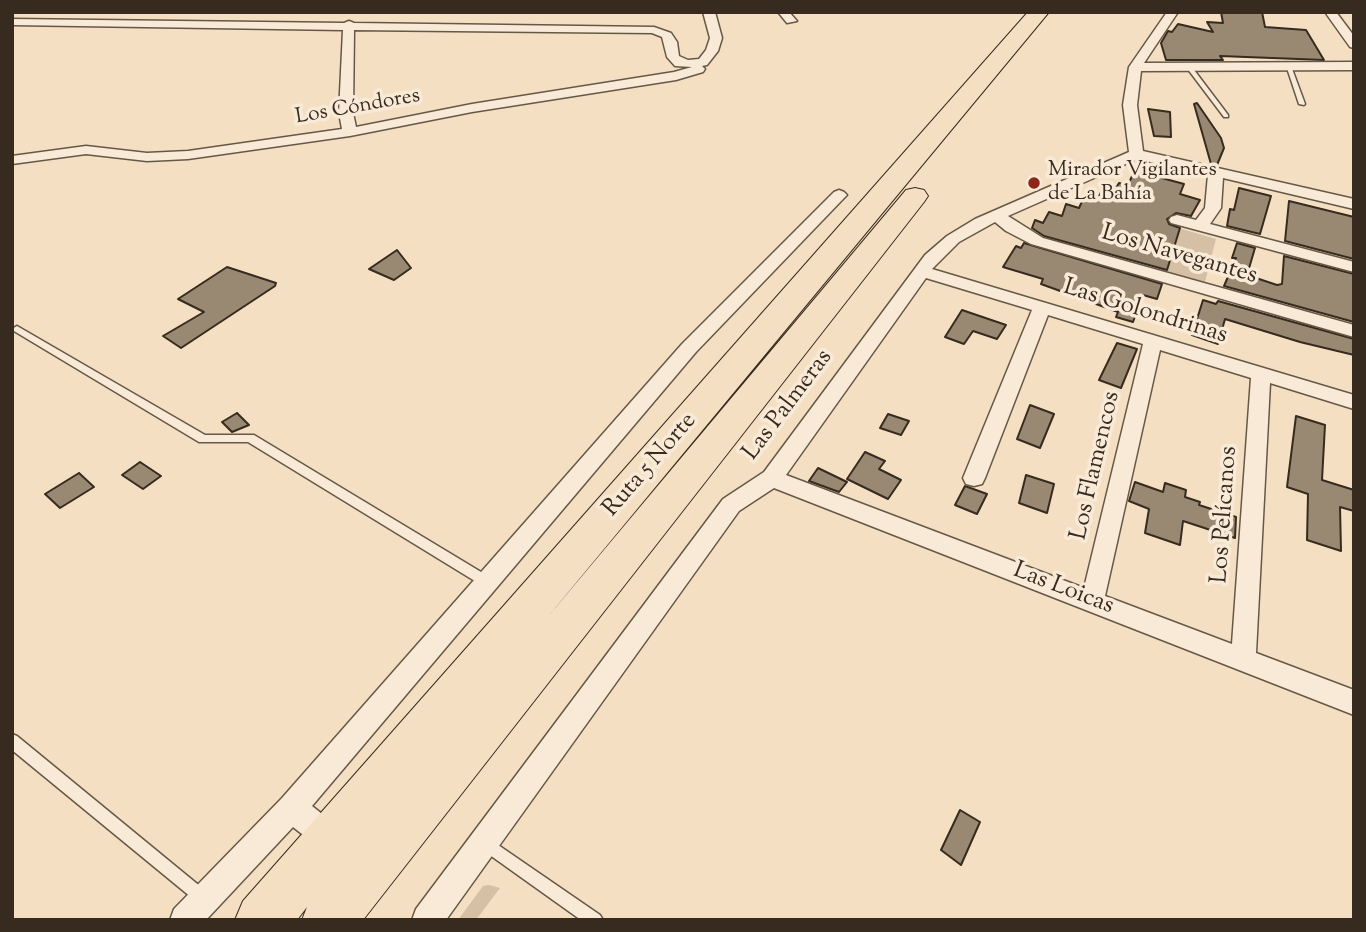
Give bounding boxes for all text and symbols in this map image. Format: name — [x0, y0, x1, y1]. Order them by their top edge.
street label: Los Cóndores — [294, 85, 422, 131]
place label: Mirador Vigilantes de La Bahía — [1048, 158, 1217, 208]
marker: Mirador Vigilantes de La Bahía — [1026, 175, 1042, 191]
street label: Los Navegantes — [1098, 220, 1260, 292]
street label: Las Golondrinas — [1059, 274, 1231, 352]
street label: Las Palmeras — [738, 345, 840, 467]
street label: Los Flamencos — [1066, 389, 1128, 543]
street label: Ruta 5 Norte — [598, 408, 704, 524]
street label: Los Pelícanos — [1207, 445, 1245, 585]
street label: Las Loicas — [1008, 558, 1118, 622]

